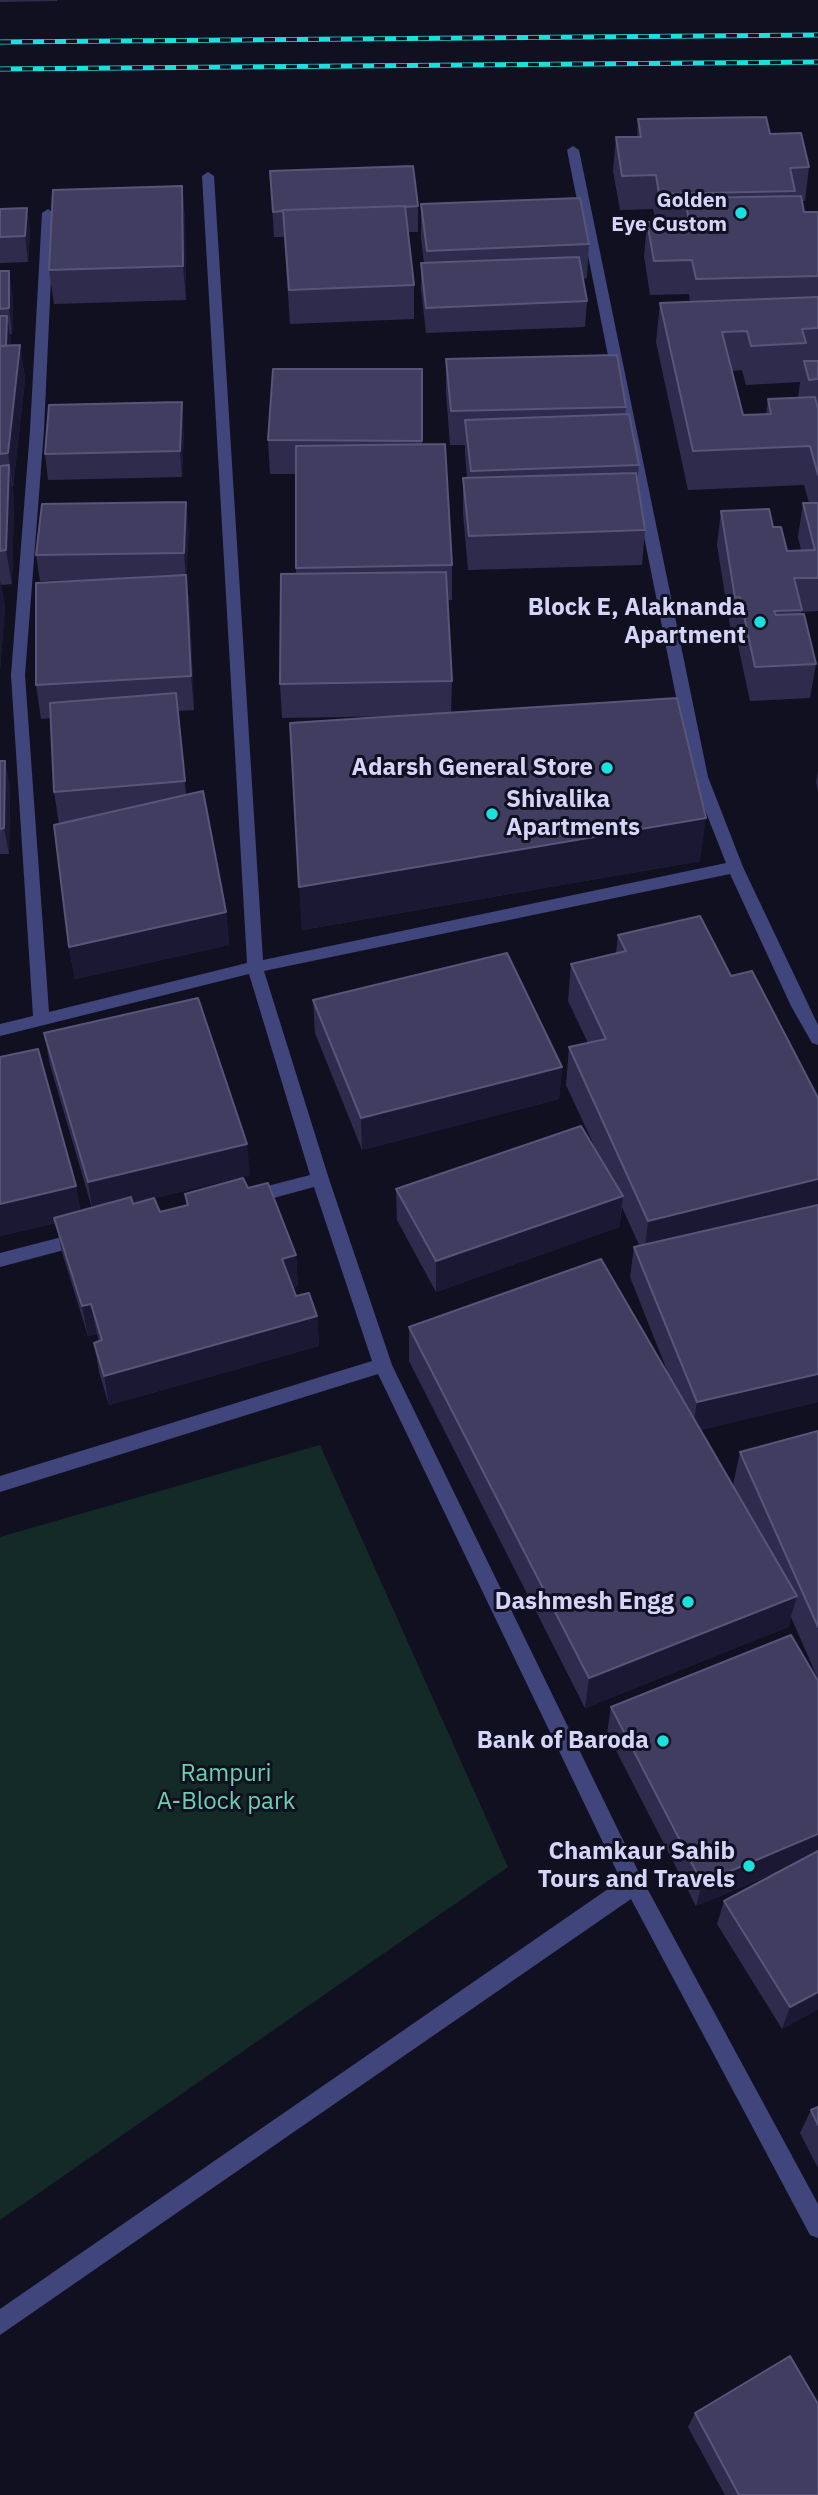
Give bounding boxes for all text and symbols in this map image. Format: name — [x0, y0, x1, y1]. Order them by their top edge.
place label: Golden Eye Custom — [611, 188, 727, 238]
marker: Golden Eye Custom — [733, 205, 749, 221]
place label: Block E, Alaknanda Apartment — [528, 594, 746, 650]
marker: Block E, Alaknanda Apartment — [752, 614, 768, 630]
place label: Adarsh General Store — [352, 754, 593, 782]
marker: Adarsh General Store — [599, 760, 615, 776]
place label: Shivalika Apartments — [506, 786, 640, 842]
marker: Shivalika Apartments — [484, 806, 500, 822]
place label: Dashmesh Engg — [495, 1588, 674, 1616]
marker: Dashmesh Engg — [680, 1594, 696, 1610]
place label: Bank of Baroda — [477, 1727, 649, 1755]
marker: Bank of Baroda — [655, 1733, 671, 1749]
park label: Rampuri A-Block park — [157, 1760, 295, 1816]
place label: Chamkaur Sahib Tours and Travels — [538, 1838, 735, 1894]
marker: Chamkaur Sahib Tours and Travels — [741, 1858, 757, 1874]

